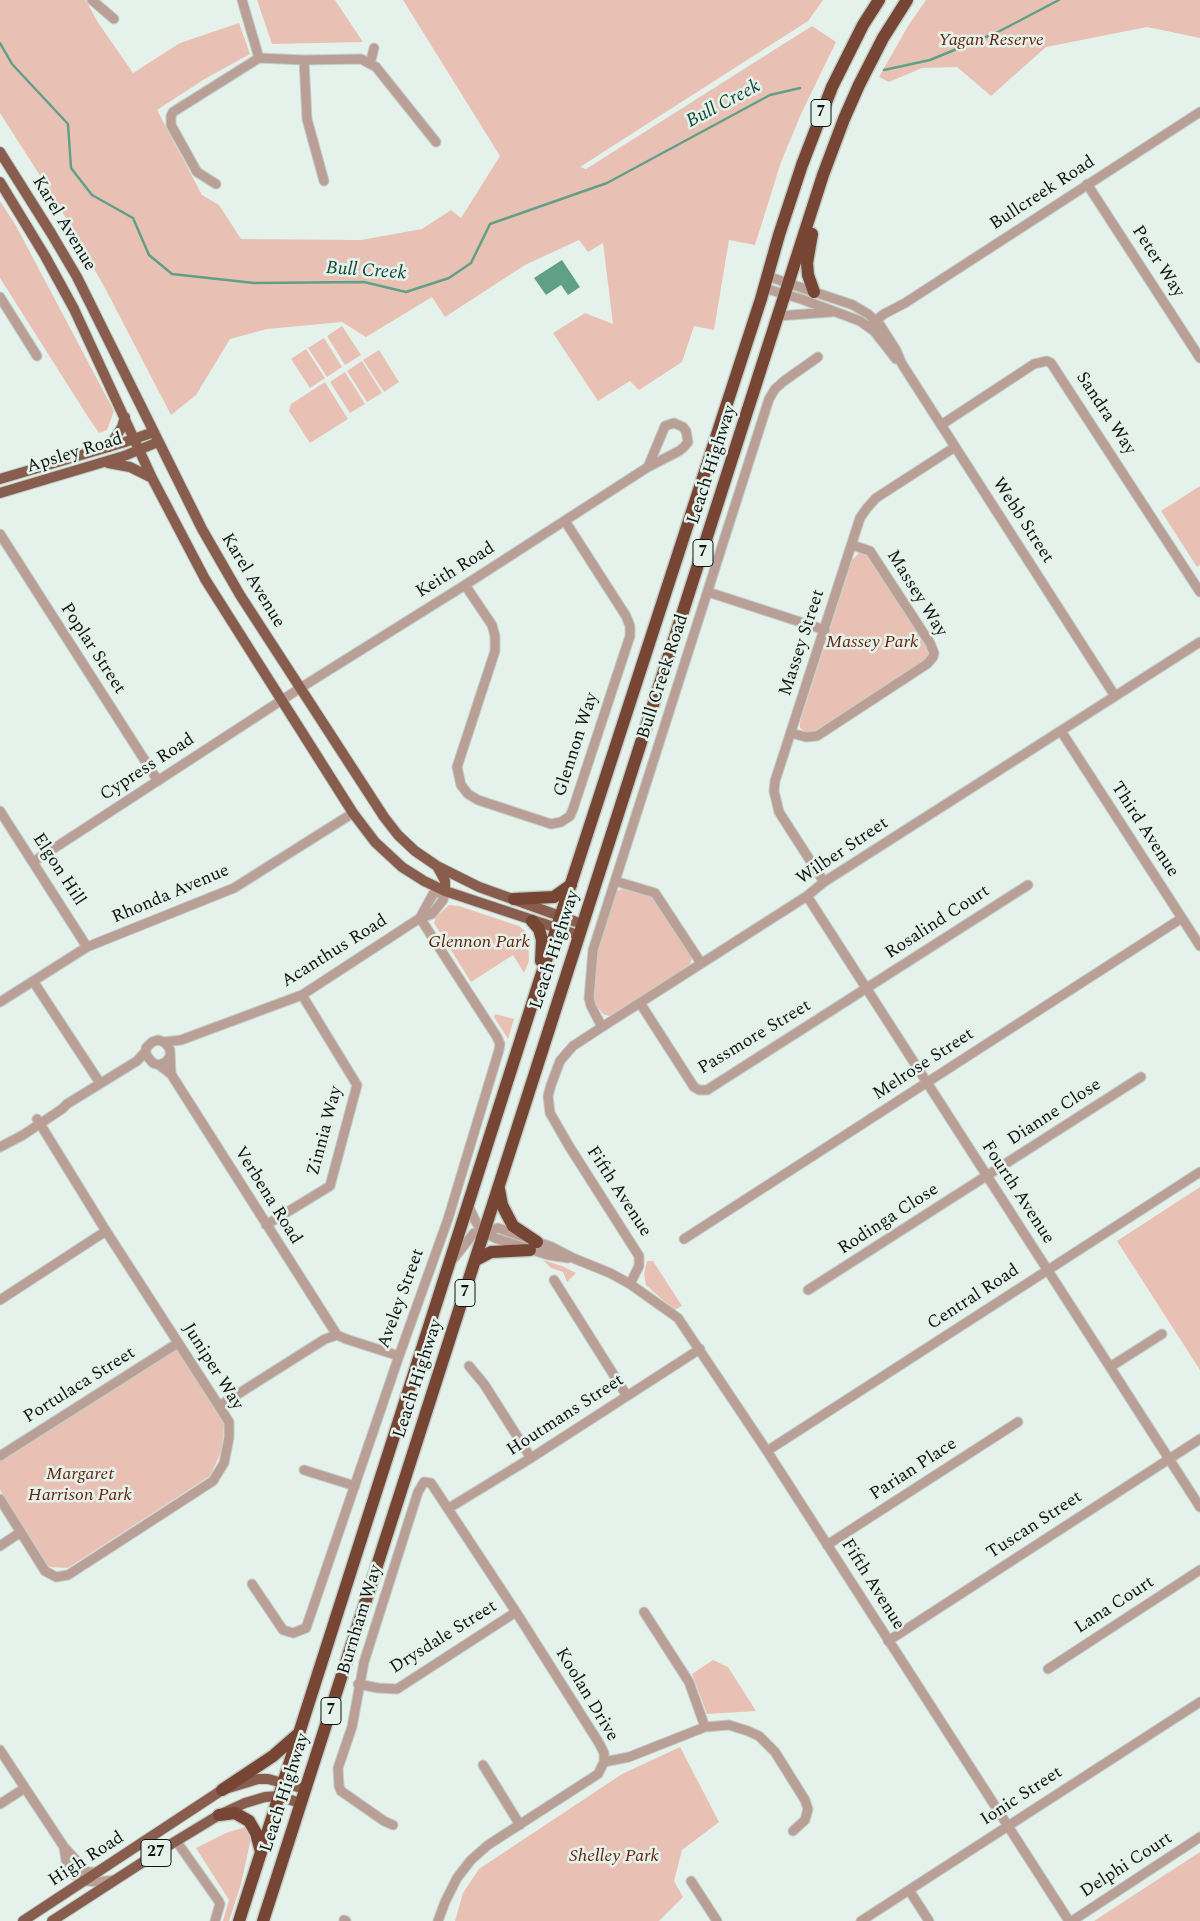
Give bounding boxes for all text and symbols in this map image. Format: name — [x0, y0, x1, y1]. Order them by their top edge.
park label: Yagan Reserve — [938, 30, 1044, 52]
water label: Bull Creek — [683, 76, 765, 134]
road number: 7 — [811, 100, 831, 126]
street label: Bullcreek Road — [986, 152, 1100, 236]
street label: Karel Avenue — [26, 173, 100, 275]
street label: Peter Way — [1126, 222, 1188, 302]
water label: Bull Creek — [325, 258, 407, 286]
street label: Sandra Way — [1070, 368, 1140, 460]
street label: Leach Highway — [684, 403, 742, 527]
street label: Apsley Road — [24, 429, 126, 479]
street label: Webb Street — [986, 474, 1058, 568]
street label: Karel Avenue — [215, 530, 289, 632]
street label: Keith Road — [413, 538, 499, 604]
road number: 7 — [693, 540, 713, 566]
street label: Massey Way — [881, 547, 951, 641]
street label: Massey Street — [776, 587, 830, 699]
street label: Poplar Street — [55, 599, 129, 699]
street label: Bull Creek Road — [634, 612, 694, 742]
park label: Massey Park — [826, 632, 918, 654]
street label: Glennon Way — [550, 690, 604, 800]
street label: Cypress Road — [97, 729, 199, 807]
street label: Third Avenue — [1105, 778, 1183, 882]
street label: Wilber Street — [793, 813, 893, 891]
street label: Elgon Hill — [27, 830, 89, 910]
street label: Rhonda Avenue — [109, 861, 233, 929]
street label: Rosalind Court — [882, 881, 994, 965]
street label: Leach Highway — [527, 888, 585, 1012]
street label: Acanthus Road — [278, 911, 392, 993]
park label: Glennon Park — [428, 932, 530, 954]
street label: Passmore Street — [695, 996, 815, 1080]
street label: Melrose Street — [869, 1024, 979, 1106]
street label: Dianne Close — [1004, 1075, 1106, 1151]
street label: Zinnia Way — [304, 1084, 348, 1178]
street label: Fourth Avenue — [976, 1138, 1058, 1248]
street label: Verbena Road — [228, 1143, 306, 1249]
street label: Fifth Avenue — [581, 1143, 655, 1241]
street label: Rodinga Close — [835, 1180, 943, 1260]
street label: Aveley Street — [374, 1246, 430, 1352]
street label: Central Road — [924, 1260, 1024, 1336]
road number: 7 — [455, 1280, 475, 1306]
street label: Leach Highway — [390, 1317, 448, 1441]
street label: Juniper Way — [177, 1320, 247, 1414]
street label: Portulaca Street — [20, 1343, 140, 1429]
street label: Houtmans Street — [503, 1370, 629, 1462]
street label: Parian Place — [866, 1434, 962, 1506]
park label: Margaret Harrison Park — [28, 1464, 132, 1506]
street label: Tuscan Street — [983, 1487, 1087, 1565]
street label: Fifth Avenue — [835, 1535, 909, 1635]
street label: Burnham Way — [334, 1563, 388, 1677]
street label: Lana Court — [1071, 1572, 1159, 1640]
street label: Drysdale Street — [387, 1597, 501, 1679]
street label: Koolan Drive — [550, 1644, 622, 1746]
road number: 7 — [321, 1698, 341, 1724]
street label: Leach Highway — [257, 1731, 315, 1855]
street label: Ionic Street — [977, 1763, 1067, 1831]
street label: High Road — [45, 1828, 129, 1892]
street label: Delphi Court — [1077, 1828, 1177, 1904]
road number: 27 — [141, 1840, 171, 1866]
park label: Shelley Park — [569, 1846, 659, 1868]

